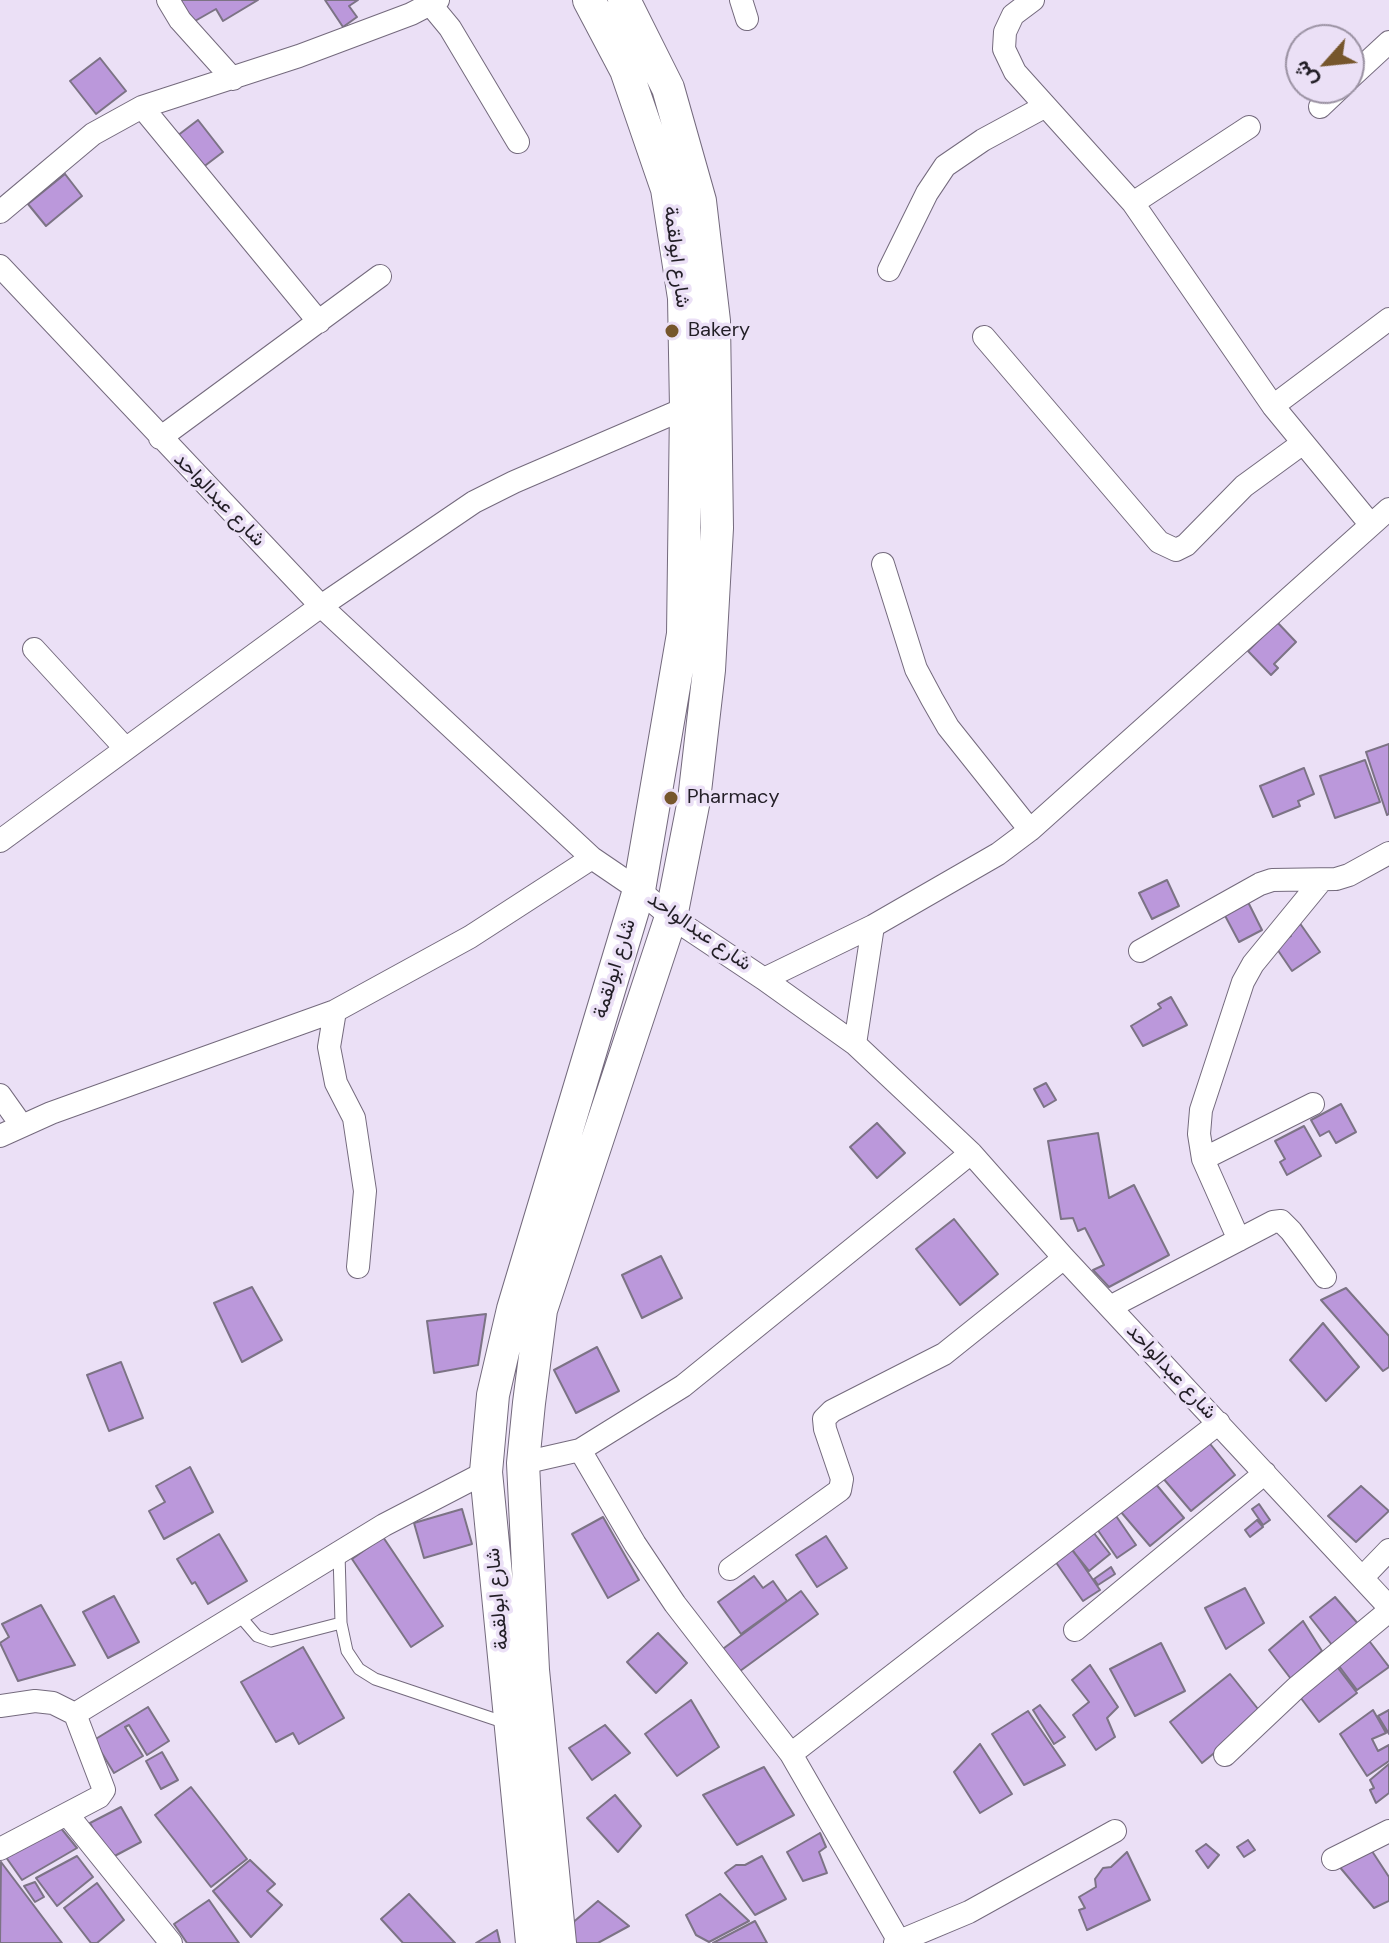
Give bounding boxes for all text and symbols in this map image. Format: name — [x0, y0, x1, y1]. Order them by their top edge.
north arrow — [1285, 24, 1365, 104]
text: ش — [1286, 56, 1324, 93]
street label: شارع ابولقمة — [658, 205, 694, 309]
place label: Bakery — [688, 319, 750, 343]
marker: Bakery — [663, 322, 681, 340]
street label: شارع عبدالواحد — [168, 448, 270, 552]
place label: Pharmacy — [687, 786, 780, 810]
marker: Pharmacy — [662, 789, 680, 807]
street label: شارع عبدالواحد — [642, 887, 756, 977]
street label: شارع ابولقمة — [589, 916, 641, 1022]
street label: شارع عبدالواحد — [1121, 1319, 1221, 1425]
street label: شارع ابولقمة — [482, 1547, 514, 1651]

